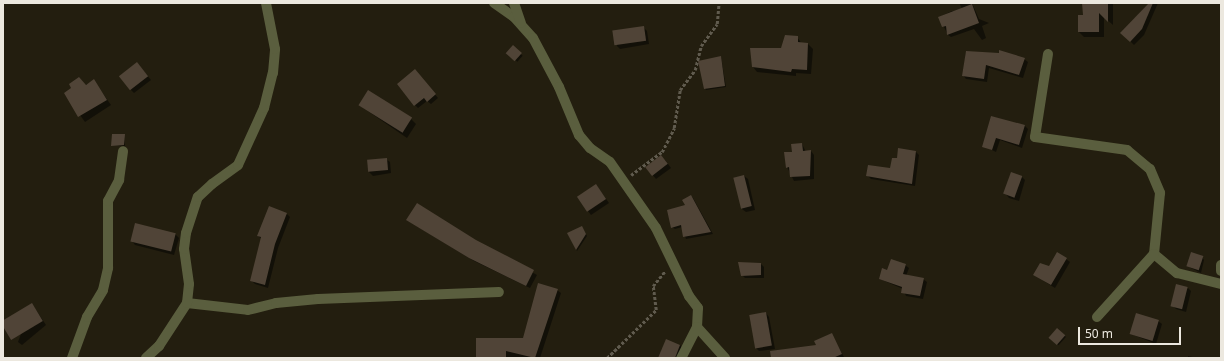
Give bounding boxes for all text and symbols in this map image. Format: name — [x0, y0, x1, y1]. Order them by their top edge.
scale bar — [1080, 319, 1183, 345]
text: 50 m — [1085, 325, 1113, 342]

